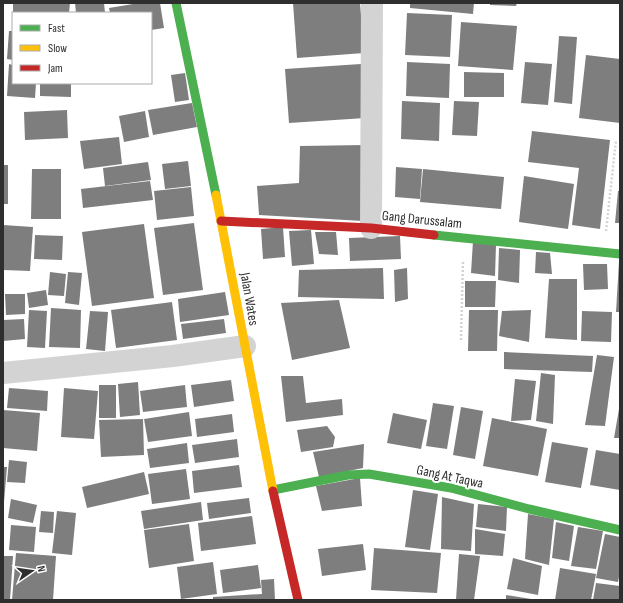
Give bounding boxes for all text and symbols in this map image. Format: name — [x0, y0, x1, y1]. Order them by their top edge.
legend — [12, 12, 152, 84]
text: Fast — [48, 21, 65, 36]
text: Slow — [48, 41, 67, 56]
text: Jam — [47, 61, 63, 76]
street label: Gang Darussalam — [381, 207, 463, 232]
street label: Jalan Wates — [236, 270, 263, 327]
street label: Gang At Taqwa — [415, 461, 485, 492]
north arrow — [12, 551, 52, 591]
text: N — [34, 565, 48, 573]

